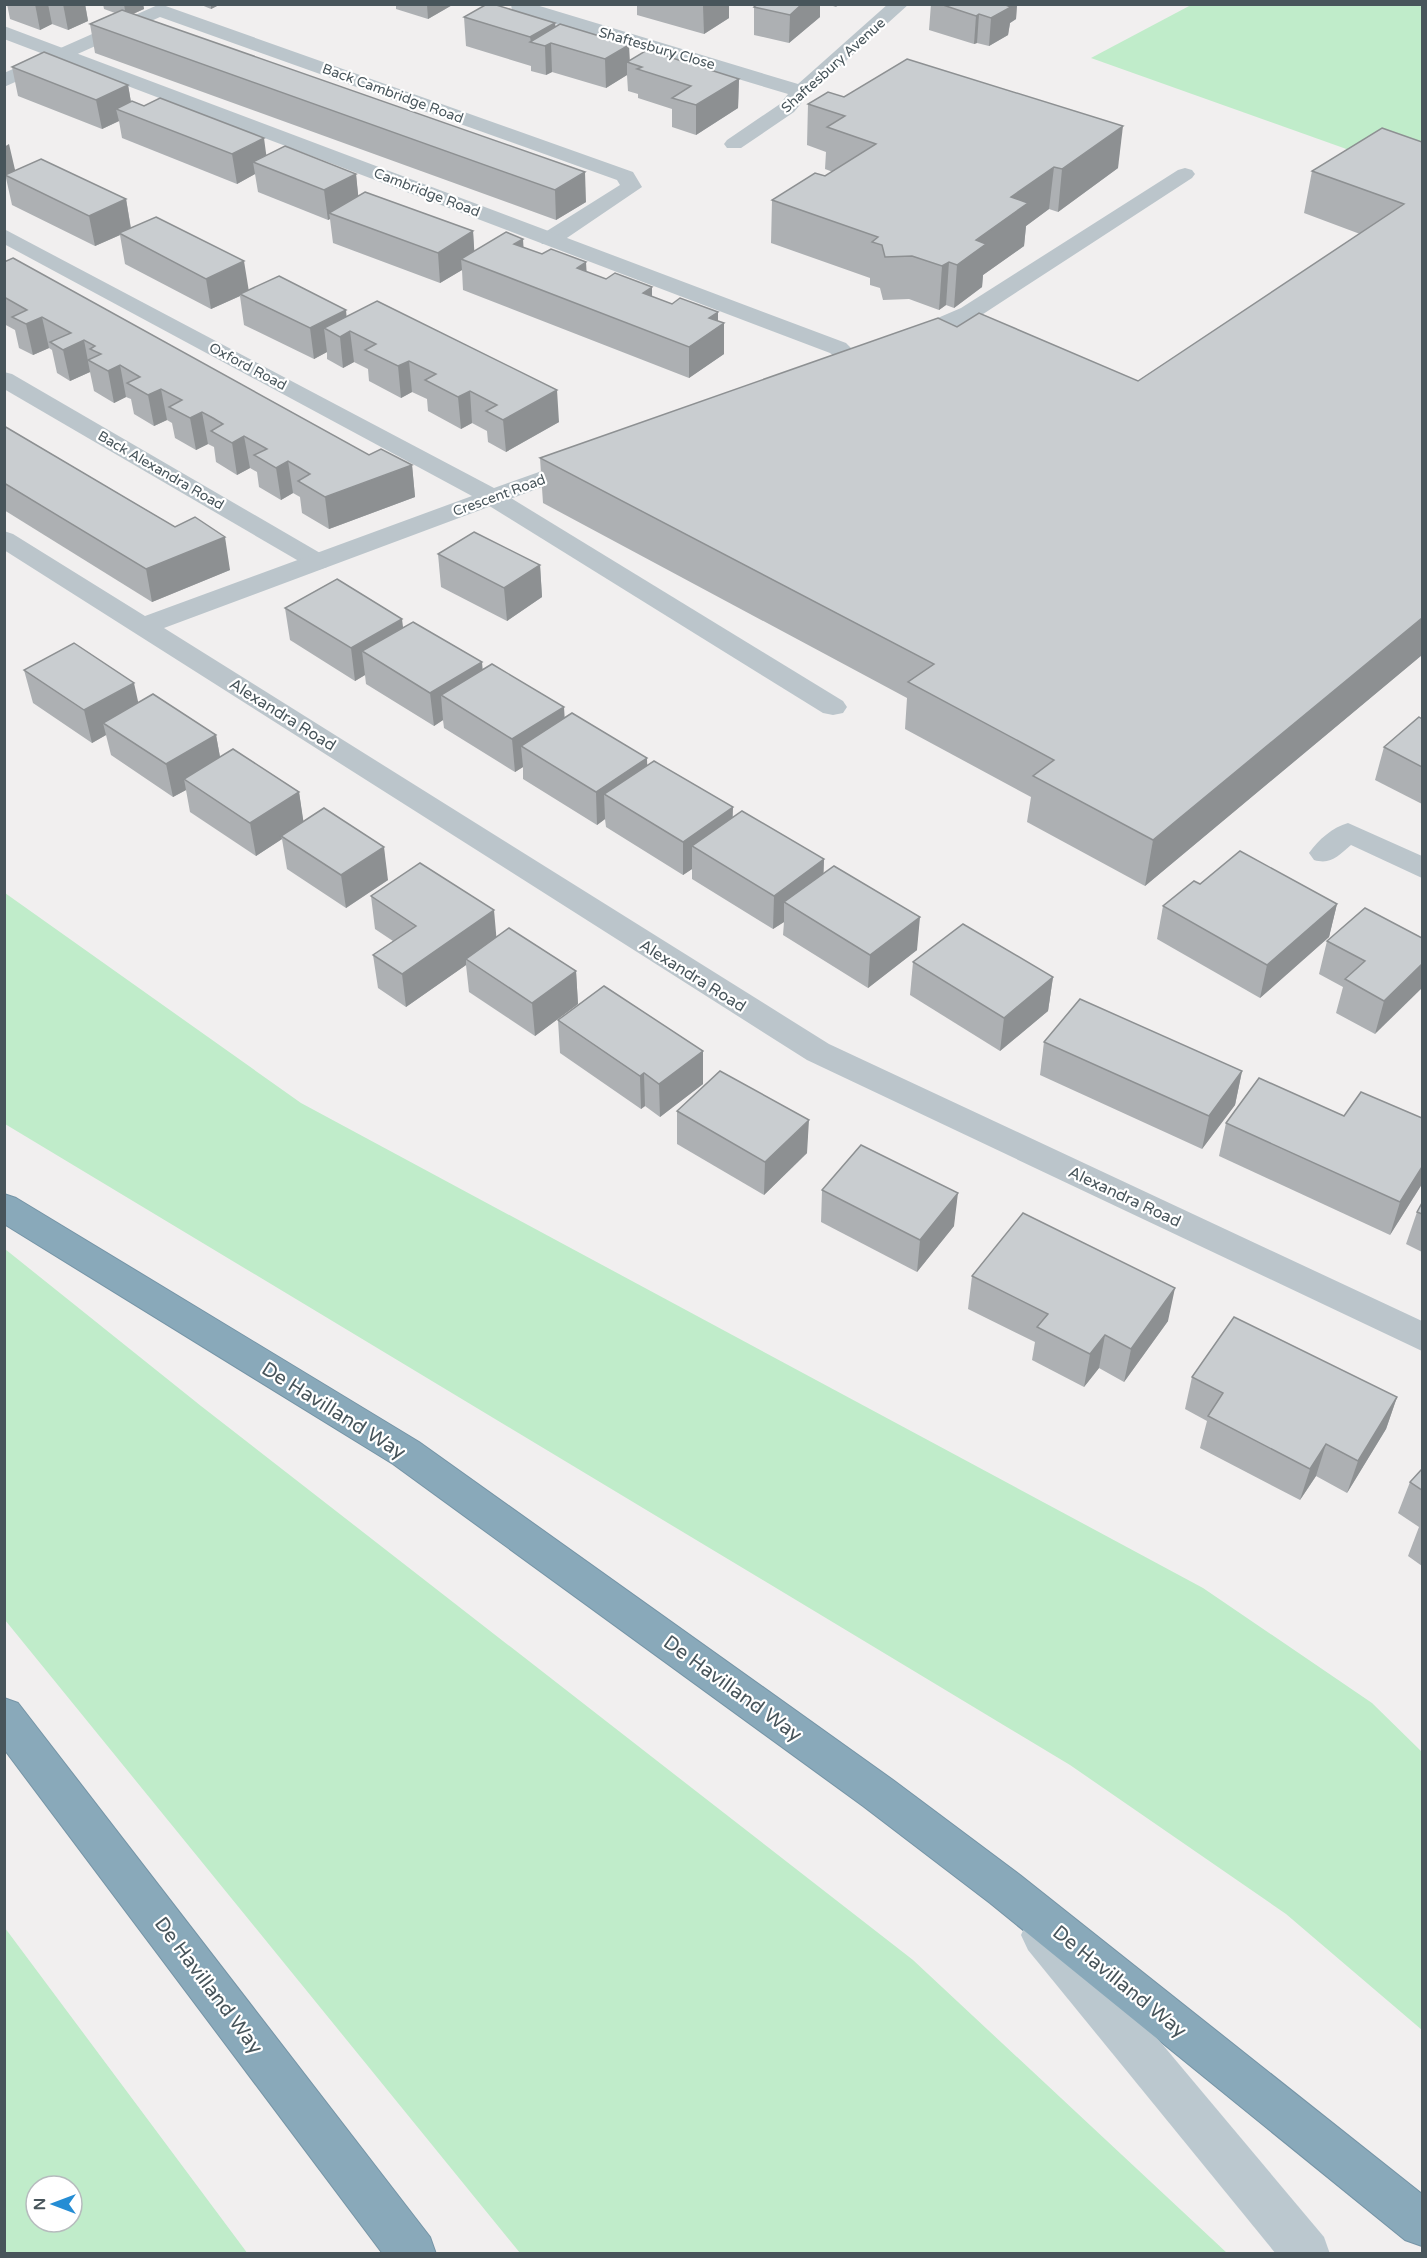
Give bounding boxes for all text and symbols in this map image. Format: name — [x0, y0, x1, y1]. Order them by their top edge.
street label: Shaftesbury Avenue — [778, 14, 889, 116]
street label: Shaftesbury Close — [597, 24, 717, 73]
street label: Back Cambridge Road — [320, 60, 466, 127]
street label: Cambridge Road — [371, 164, 482, 221]
street label: Oxford Road — [206, 339, 289, 394]
street label: Back Alexandra Road — [95, 427, 227, 514]
street label: Crescent Road — [451, 471, 548, 520]
street label: Alexandra Road — [226, 674, 339, 756]
street label: Alexandra Road — [636, 935, 749, 1017]
street label: Alexandra Road — [1065, 1162, 1184, 1232]
street label: De Havilland Way — [257, 1357, 410, 1465]
street label: De Havilland Way — [658, 1631, 807, 1747]
street label: De Havilland Way — [149, 1912, 268, 2059]
street label: De Havilland Way — [1048, 1920, 1191, 2043]
north arrow — [24, 2174, 84, 2234]
text: N — [30, 2198, 50, 2210]

